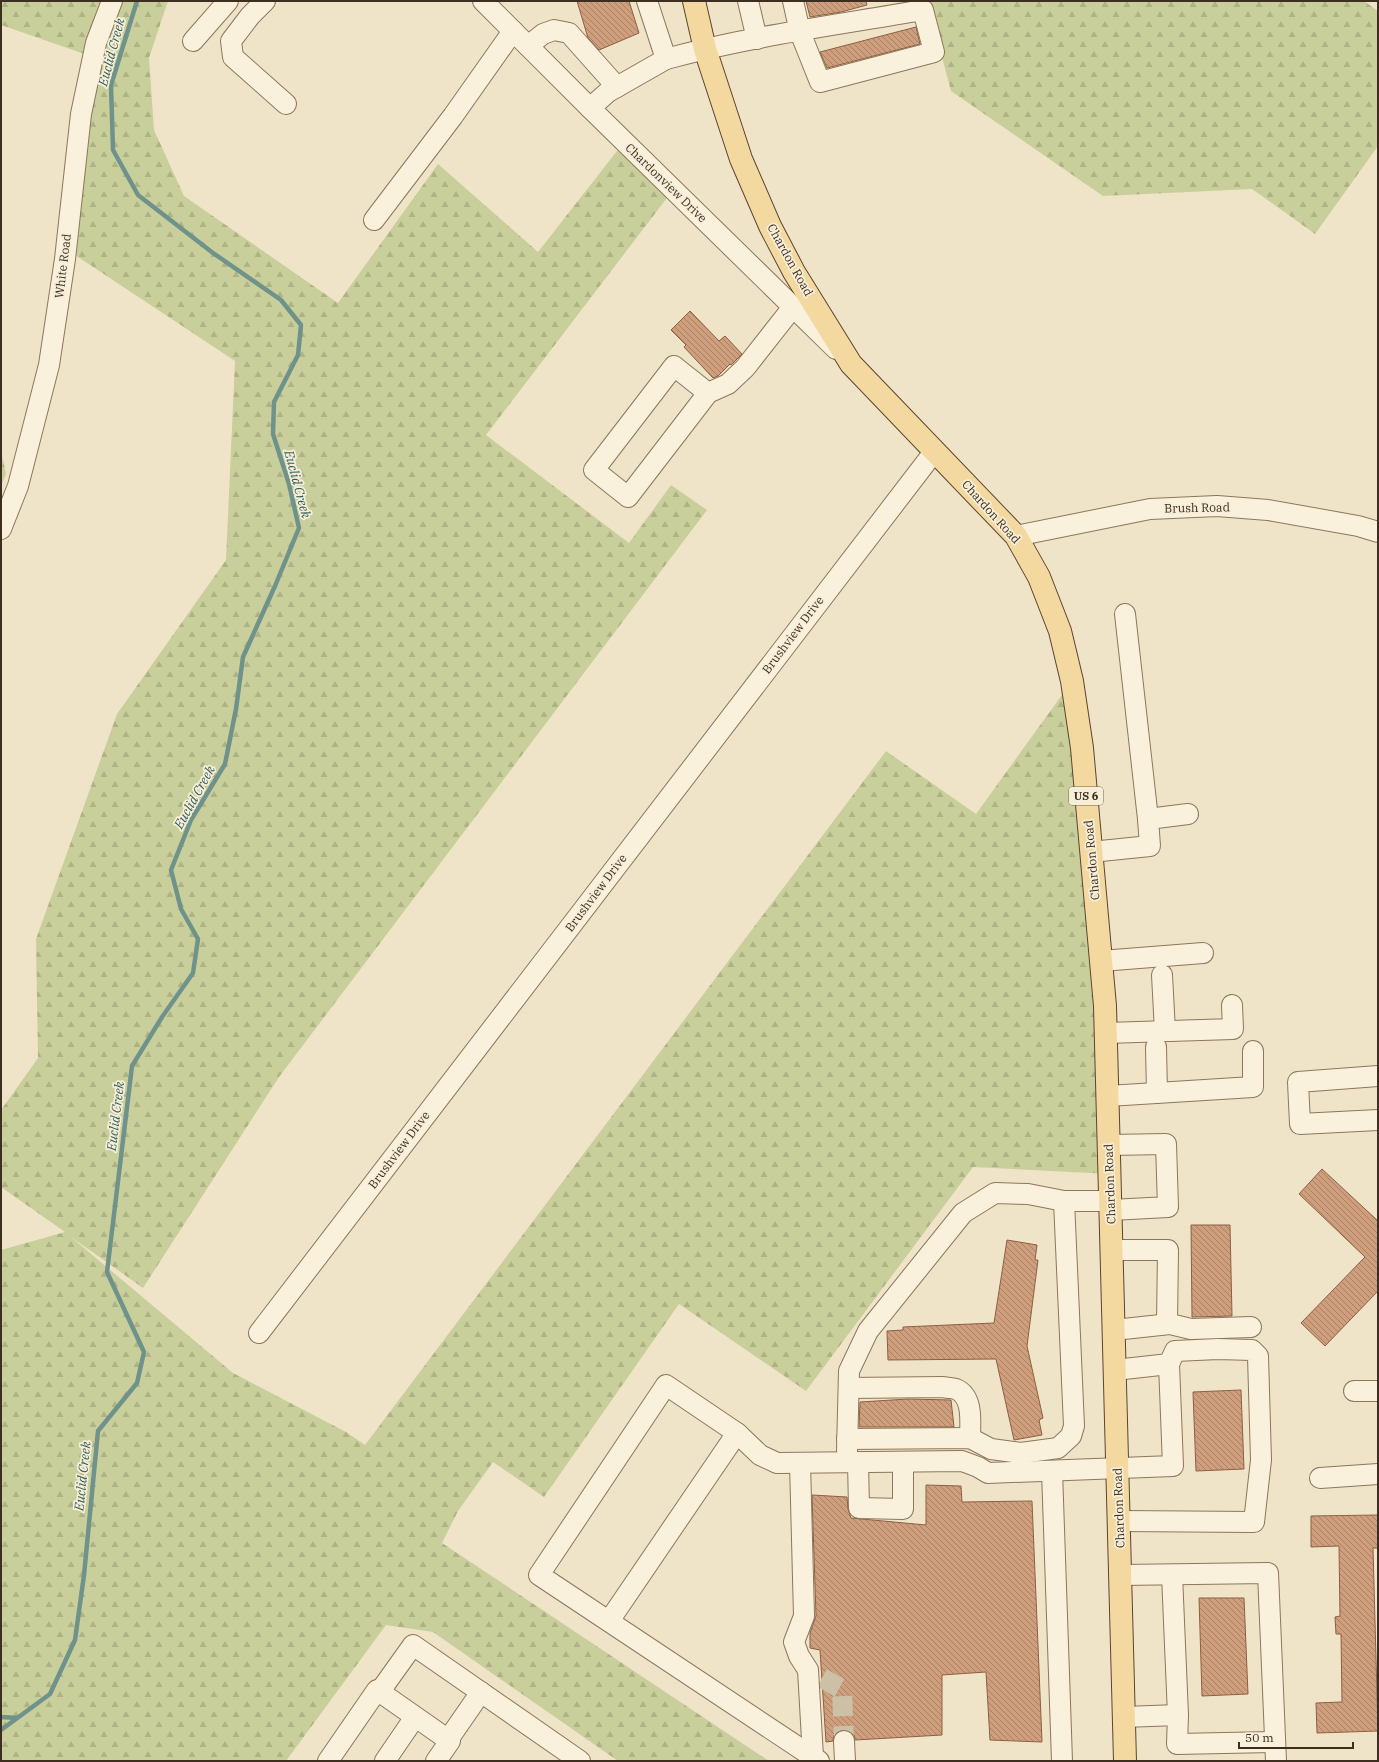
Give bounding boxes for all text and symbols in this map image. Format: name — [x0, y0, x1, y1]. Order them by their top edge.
water label: Euclid Creek — [94, 16, 129, 89]
street label: Chardonview Drive — [622, 140, 710, 225]
street label: Chardon Road — [764, 221, 816, 299]
street label: White Road — [51, 233, 74, 299]
water label: Euclid Creek — [280, 447, 315, 520]
street label: Chardon Road — [959, 477, 1024, 547]
street label: Brush Road — [1164, 499, 1230, 516]
street label: Brushview Drive — [759, 593, 827, 676]
water label: Euclid Creek — [170, 763, 219, 833]
road number: US 6 — [1069, 787, 1103, 805]
street label: Chardon Road — [1081, 819, 1102, 901]
street label: Brushview Drive — [562, 851, 630, 934]
water label: Euclid Creek — [103, 1080, 128, 1153]
street label: Brushview Drive — [365, 1108, 433, 1191]
street label: Chardon Road — [1101, 1144, 1118, 1224]
water label: Euclid Creek — [70, 1440, 95, 1513]
street label: Chardon Road — [1110, 1468, 1127, 1548]
scale bar — [1239, 1724, 1353, 1750]
text: 50 m — [1245, 1730, 1274, 1745]

